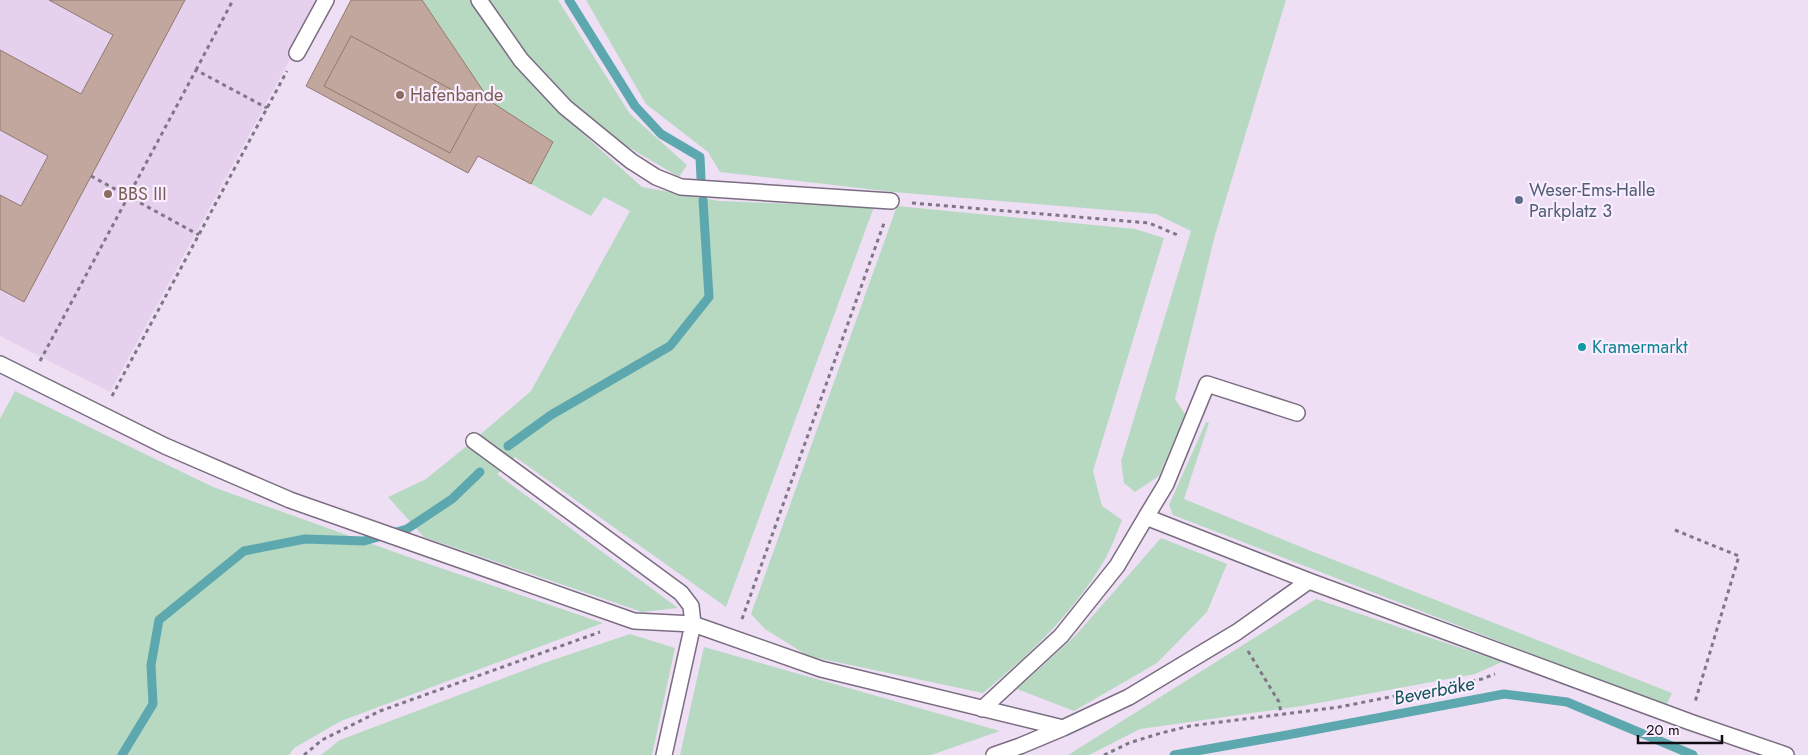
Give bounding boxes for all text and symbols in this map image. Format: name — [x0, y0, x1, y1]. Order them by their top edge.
place label: Hafenbande — [410, 82, 503, 108]
marker: Hafenbande — [394, 89, 406, 101]
place label: Weser-Ems-Halle Parkplatz 3 — [1529, 177, 1655, 224]
place label: BBS III — [118, 181, 167, 207]
marker: BBS III — [102, 188, 114, 200]
marker: Weser-Ems-Halle Parkplatz 3 — [1513, 194, 1525, 206]
place label: Kramermarkt — [1592, 334, 1688, 360]
marker: Kramermarkt — [1576, 341, 1588, 353]
water label: Beverbäke — [1392, 669, 1477, 712]
scale bar — [1638, 712, 1722, 744]
text: 20 m — [1646, 719, 1680, 741]

